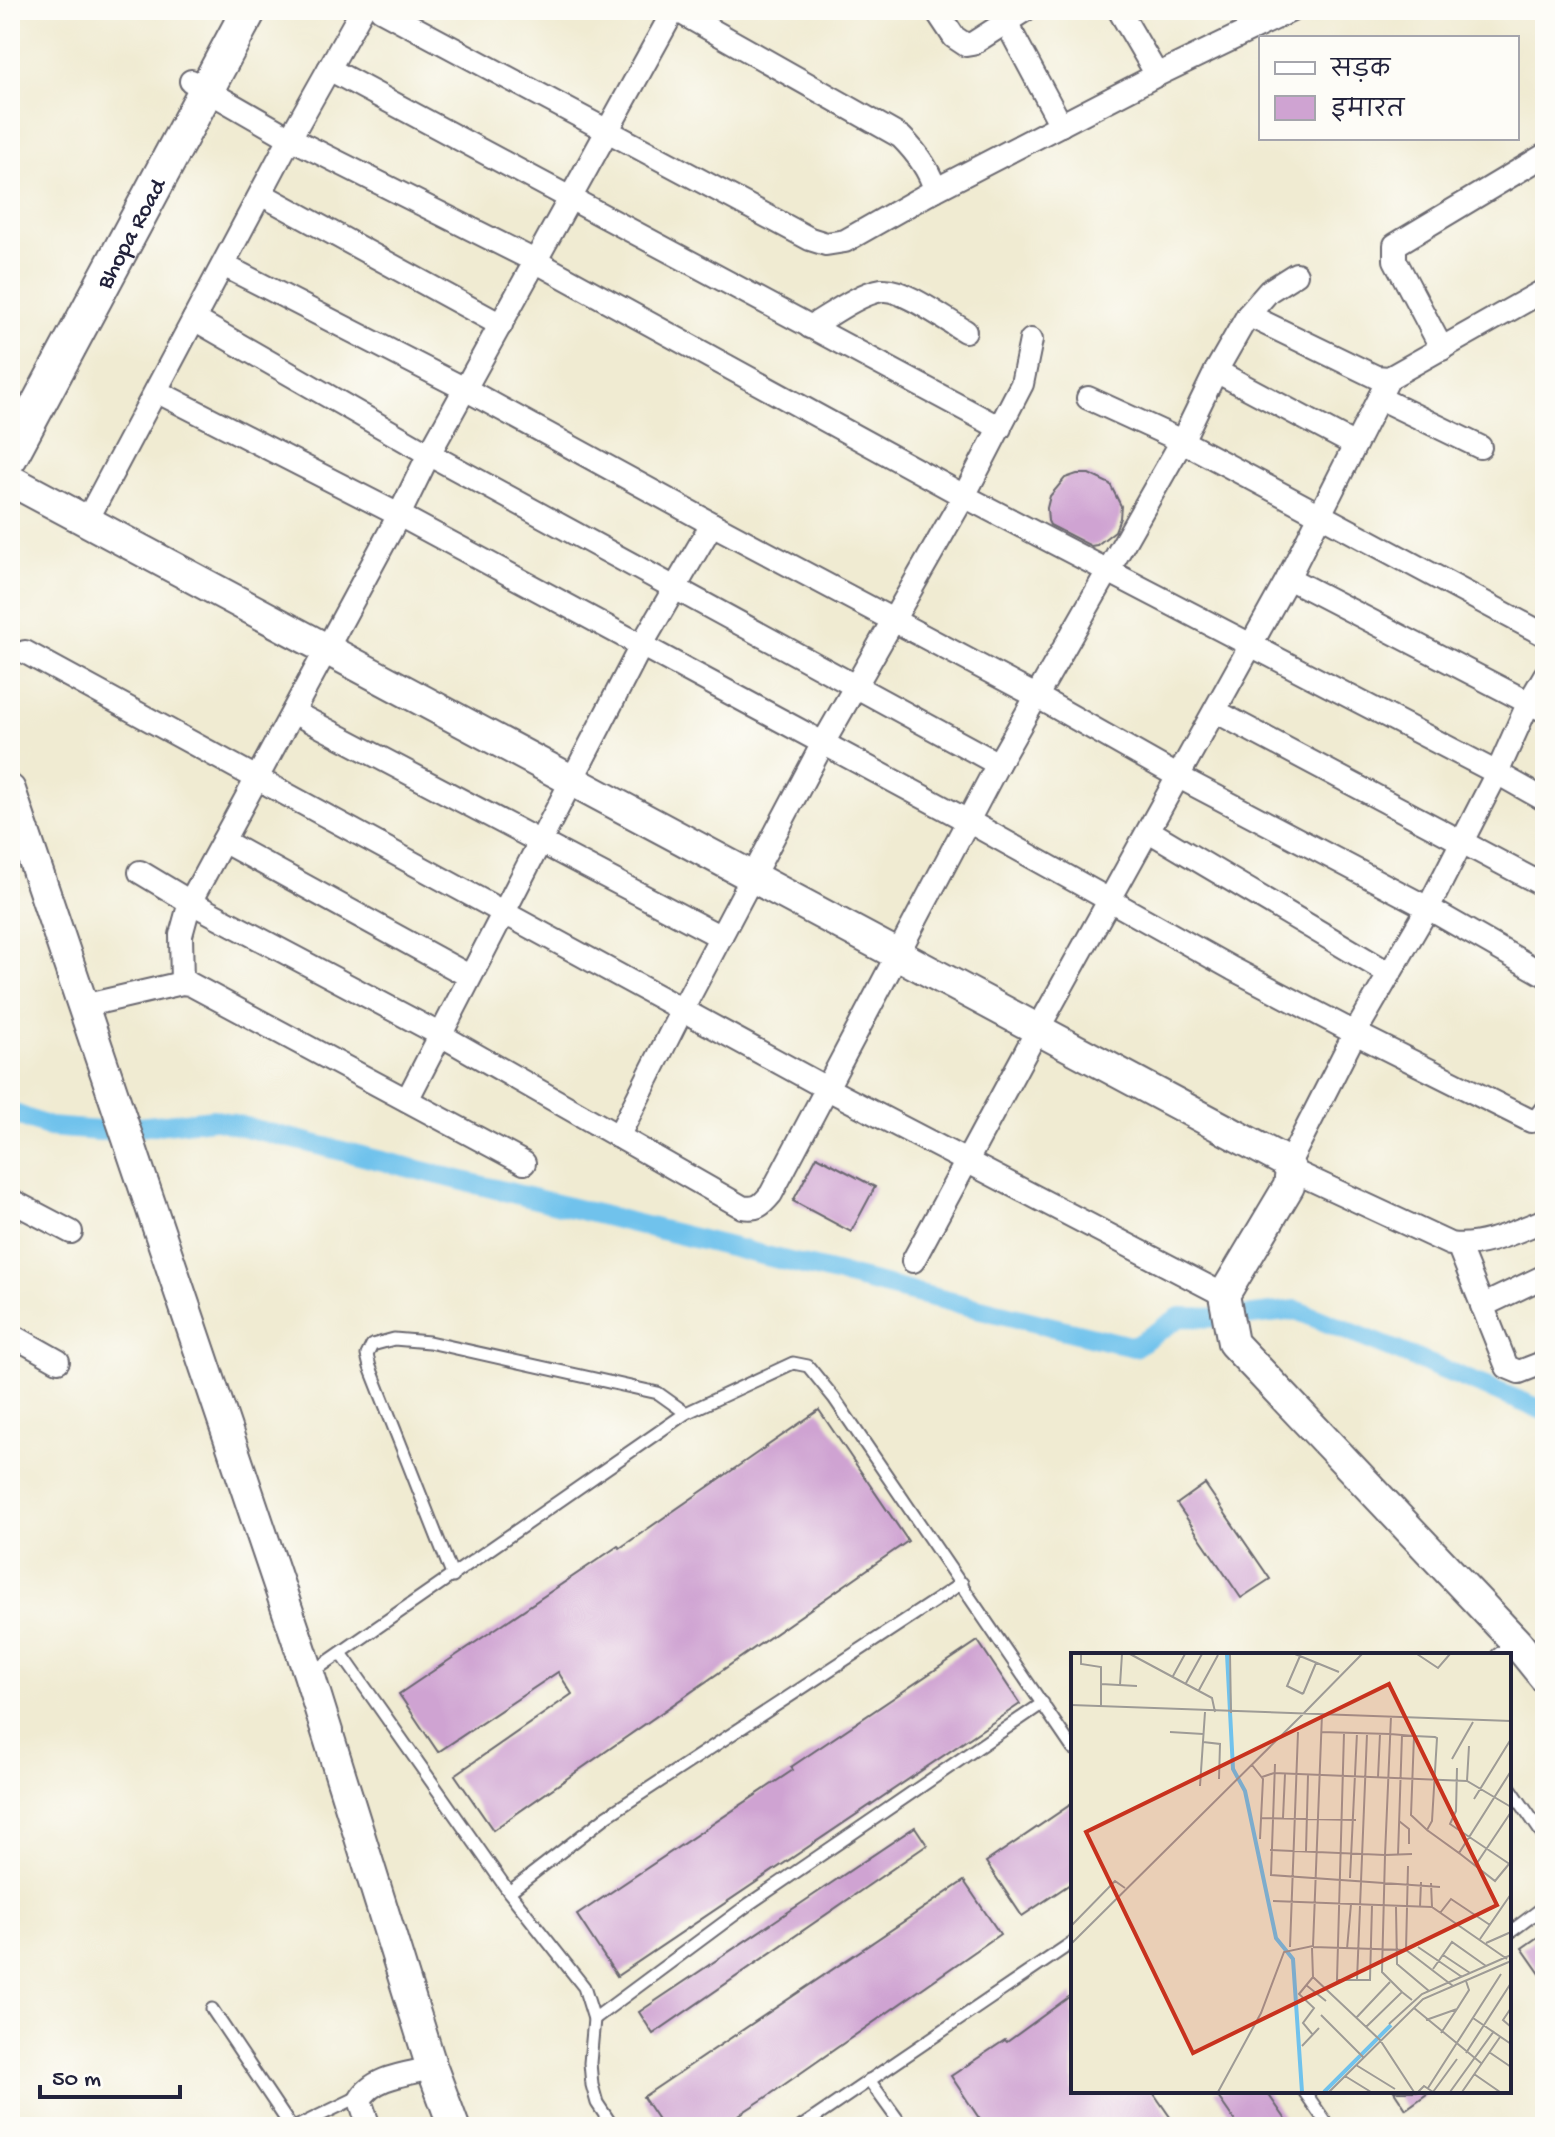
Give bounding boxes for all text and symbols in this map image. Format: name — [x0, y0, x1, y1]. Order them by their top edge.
legend — [1259, 36, 1519, 140]
text: सड़क — [1329, 57, 1392, 86]
text: इमारत — [1331, 96, 1406, 126]
street label: Bhopa Road — [91, 173, 175, 296]
inset map — [1071, 1653, 1511, 2093]
scale bar — [40, 2049, 180, 2099]
text: 50 m — [52, 2066, 101, 2095]

